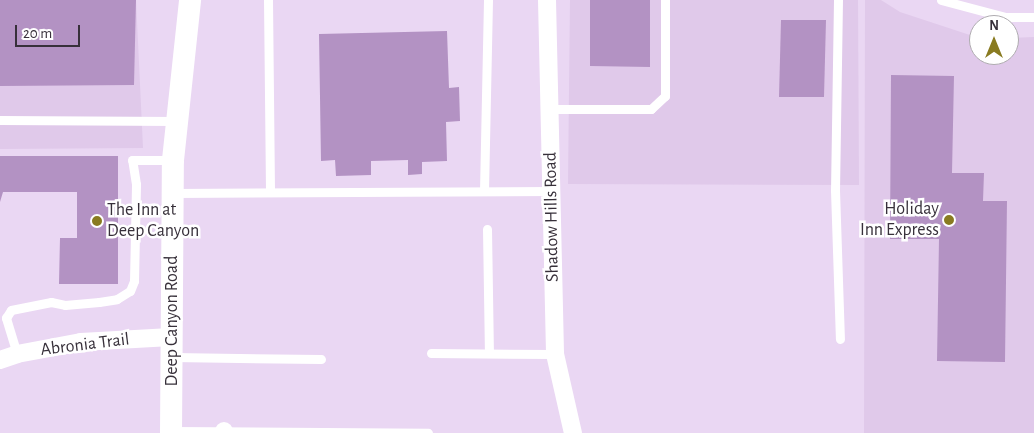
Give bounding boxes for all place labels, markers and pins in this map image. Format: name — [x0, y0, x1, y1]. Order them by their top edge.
place label: Holiday Inn Express — [860, 199, 939, 242]
place label: The Inn at Deep Canyon — [107, 200, 199, 242]
marker: Holiday Inn Express — [943, 214, 955, 226]
marker: The Inn at Deep Canyon — [91, 215, 103, 227]

